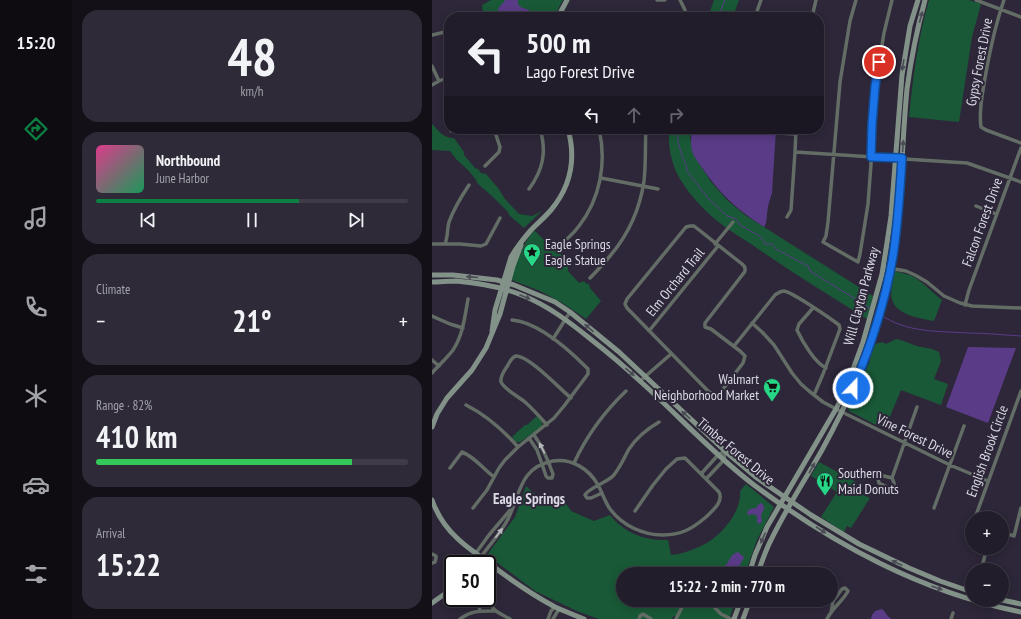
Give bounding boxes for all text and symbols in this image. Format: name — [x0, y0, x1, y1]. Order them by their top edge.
one-way arrow — [918, 11, 924, 23]
street label: Gypsy Forest Drive — [962, 16, 996, 108]
text: 48 — [227, 23, 277, 90]
text: 500 m — [526, 24, 590, 61]
icon: left — [460, 28, 512, 80]
text: 15:20 — [17, 31, 55, 54]
pin — [862, 45, 896, 79]
icon: arrive — [868, 51, 890, 73]
one-way arrow — [900, 59, 906, 71]
text: Lago Forest Drive — [526, 60, 635, 83]
text: km/h — [240, 83, 264, 100]
icon: left — [581, 104, 603, 126]
icon: ahead — [623, 104, 645, 126]
icon: right — [665, 104, 687, 126]
icon: directions — [22, 115, 50, 143]
one-way arrow — [899, 140, 906, 152]
text: Northbound — [156, 151, 220, 170]
text: June Harbor — [156, 170, 209, 187]
street label: Falcon Forest Drive — [958, 175, 1006, 269]
icon: music — [22, 204, 50, 232]
icon: previous — [137, 209, 159, 231]
icon: pause — [241, 209, 263, 231]
icon: next — [345, 209, 367, 231]
place label: Eagle Springs Eagle Statue — [545, 235, 611, 269]
place icon: Eagle Springs Eagle Statue — [522, 242, 542, 267]
street label: Elm Orchard Trail — [642, 244, 709, 320]
street label: Will Clayton Parkway — [839, 244, 883, 347]
one-way arrow — [466, 274, 478, 281]
text: Climate — [96, 281, 130, 298]
icon: phone — [22, 293, 50, 321]
one-way arrow — [519, 294, 531, 300]
text: 21° — [232, 301, 272, 340]
text: − — [96, 307, 105, 335]
text: + — [399, 307, 408, 335]
one-way arrow — [584, 323, 595, 332]
one-way arrow — [626, 367, 635, 376]
position arrow — [832, 367, 874, 409]
place label: Walmart Neighborhood Market — [654, 370, 759, 404]
supermarket icon: Walmart Neighborhood Market — [762, 377, 782, 402]
icon: climate — [22, 382, 50, 410]
text: Range · 82% — [96, 397, 152, 414]
street label: English Brook Circle — [962, 402, 1012, 499]
street label: Vine Forest Drive — [873, 409, 956, 462]
one-way arrow — [681, 411, 690, 420]
street label: Timber Forest Drive — [694, 413, 779, 489]
text: 410 km — [96, 417, 177, 456]
one-way arrow — [539, 442, 545, 454]
one-way arrow — [808, 462, 815, 473]
place label: Southern Maid Donuts — [838, 464, 899, 498]
icon: car — [22, 471, 50, 499]
restaurant icon: Southern Maid Donuts — [815, 471, 835, 496]
district label: Eagle Springs — [493, 489, 565, 508]
map controls — [965, 511, 1009, 607]
button: + — [965, 511, 1009, 555]
text: Arrival — [96, 525, 125, 542]
one-way arrow — [816, 526, 826, 534]
one-way arrow — [495, 527, 503, 538]
one-way arrow — [760, 532, 766, 543]
text: 15:22 — [96, 545, 161, 584]
speed limit sign: 50 — [444, 555, 496, 607]
icon: filters — [22, 560, 50, 588]
one-way arrow — [891, 560, 902, 566]
button: − — [965, 563, 1009, 607]
text: 15:22 · 2 min · 770 m — [669, 577, 785, 596]
one-way arrow — [931, 586, 943, 592]

